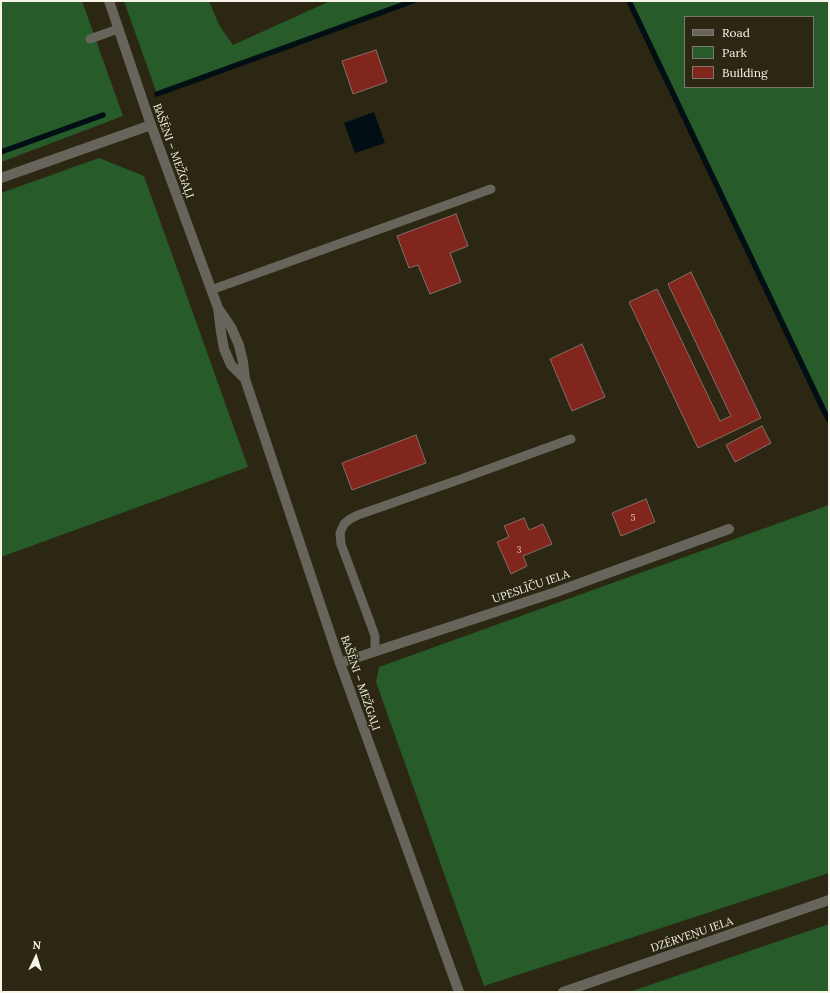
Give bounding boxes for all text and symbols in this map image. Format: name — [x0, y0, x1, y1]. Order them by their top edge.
legend — [684, 16, 814, 88]
text: Road — [722, 25, 750, 40]
text: Park — [722, 45, 747, 60]
text: Building — [722, 65, 768, 80]
street label: BAŠĒNI – MEŽGAĻI — [150, 102, 196, 200]
house number: 5 — [631, 513, 635, 523]
house number: 3 — [516, 545, 522, 555]
street label: UPESLĪČU IELA — [491, 568, 571, 606]
street label: BAŠĒNI – MEŽGAĻI — [338, 634, 382, 732]
street label: DZĒRVEŅU IELA — [649, 915, 735, 955]
north arrow — [16, 937, 56, 977]
text: N — [32, 938, 42, 952]

